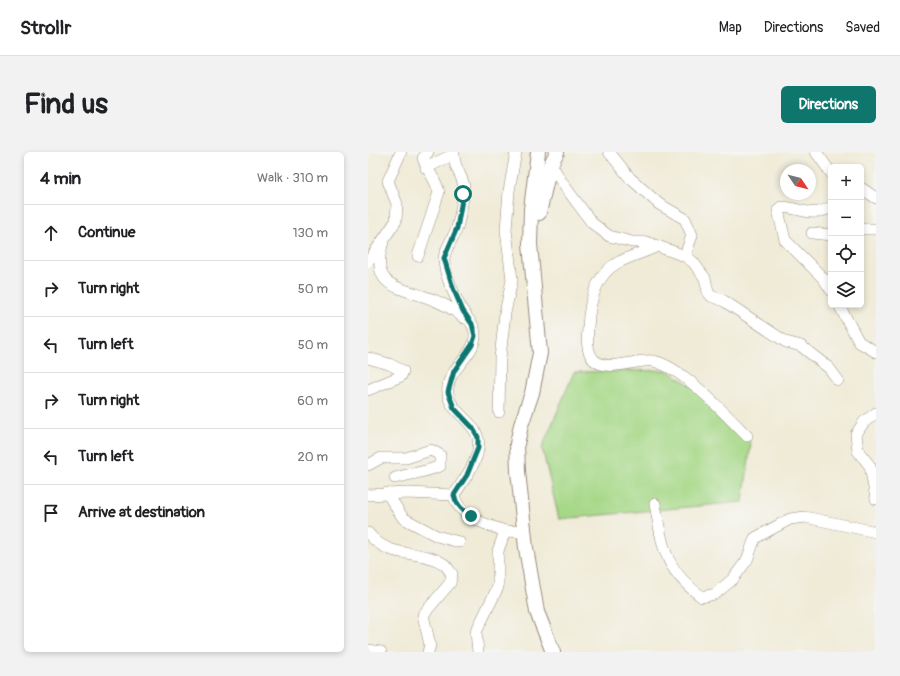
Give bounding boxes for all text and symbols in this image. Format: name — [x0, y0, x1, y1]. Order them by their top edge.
text: Strollr — [20, 16, 71, 40]
text: Map — [719, 19, 742, 36]
text: Directions — [764, 19, 823, 36]
text: Saved — [845, 19, 880, 36]
button: Directions — [781, 86, 876, 123]
text: Find us — [24, 87, 108, 122]
north arrow — [780, 164, 816, 200]
map controls — [828, 164, 864, 308]
button: + — [828, 164, 864, 200]
text: 4 min — [40, 168, 81, 189]
text: Walk · 310 m — [257, 170, 328, 186]
route start — [454, 185, 472, 203]
button: − — [828, 200, 864, 236]
icon: ahead — [40, 222, 62, 244]
text: Continue — [78, 223, 136, 242]
text: 130 m — [292, 225, 328, 241]
button: locate — [828, 236, 864, 272]
button: layers — [828, 272, 864, 308]
icon: right — [40, 278, 62, 300]
text: Turn right — [78, 279, 139, 298]
text: 50 m — [298, 281, 328, 297]
icon: left — [40, 334, 62, 356]
text: Turn left — [78, 335, 134, 354]
text: 50 m — [298, 337, 328, 353]
icon: right — [40, 390, 62, 412]
text: Turn right — [78, 391, 139, 410]
text: 60 m — [297, 393, 328, 409]
icon: left — [40, 446, 62, 468]
text: Turn left — [78, 447, 134, 466]
text: 20 m — [297, 449, 328, 465]
icon: arrive — [40, 502, 62, 524]
text: Arrive at destination — [78, 503, 205, 522]
route end — [462, 507, 480, 525]

